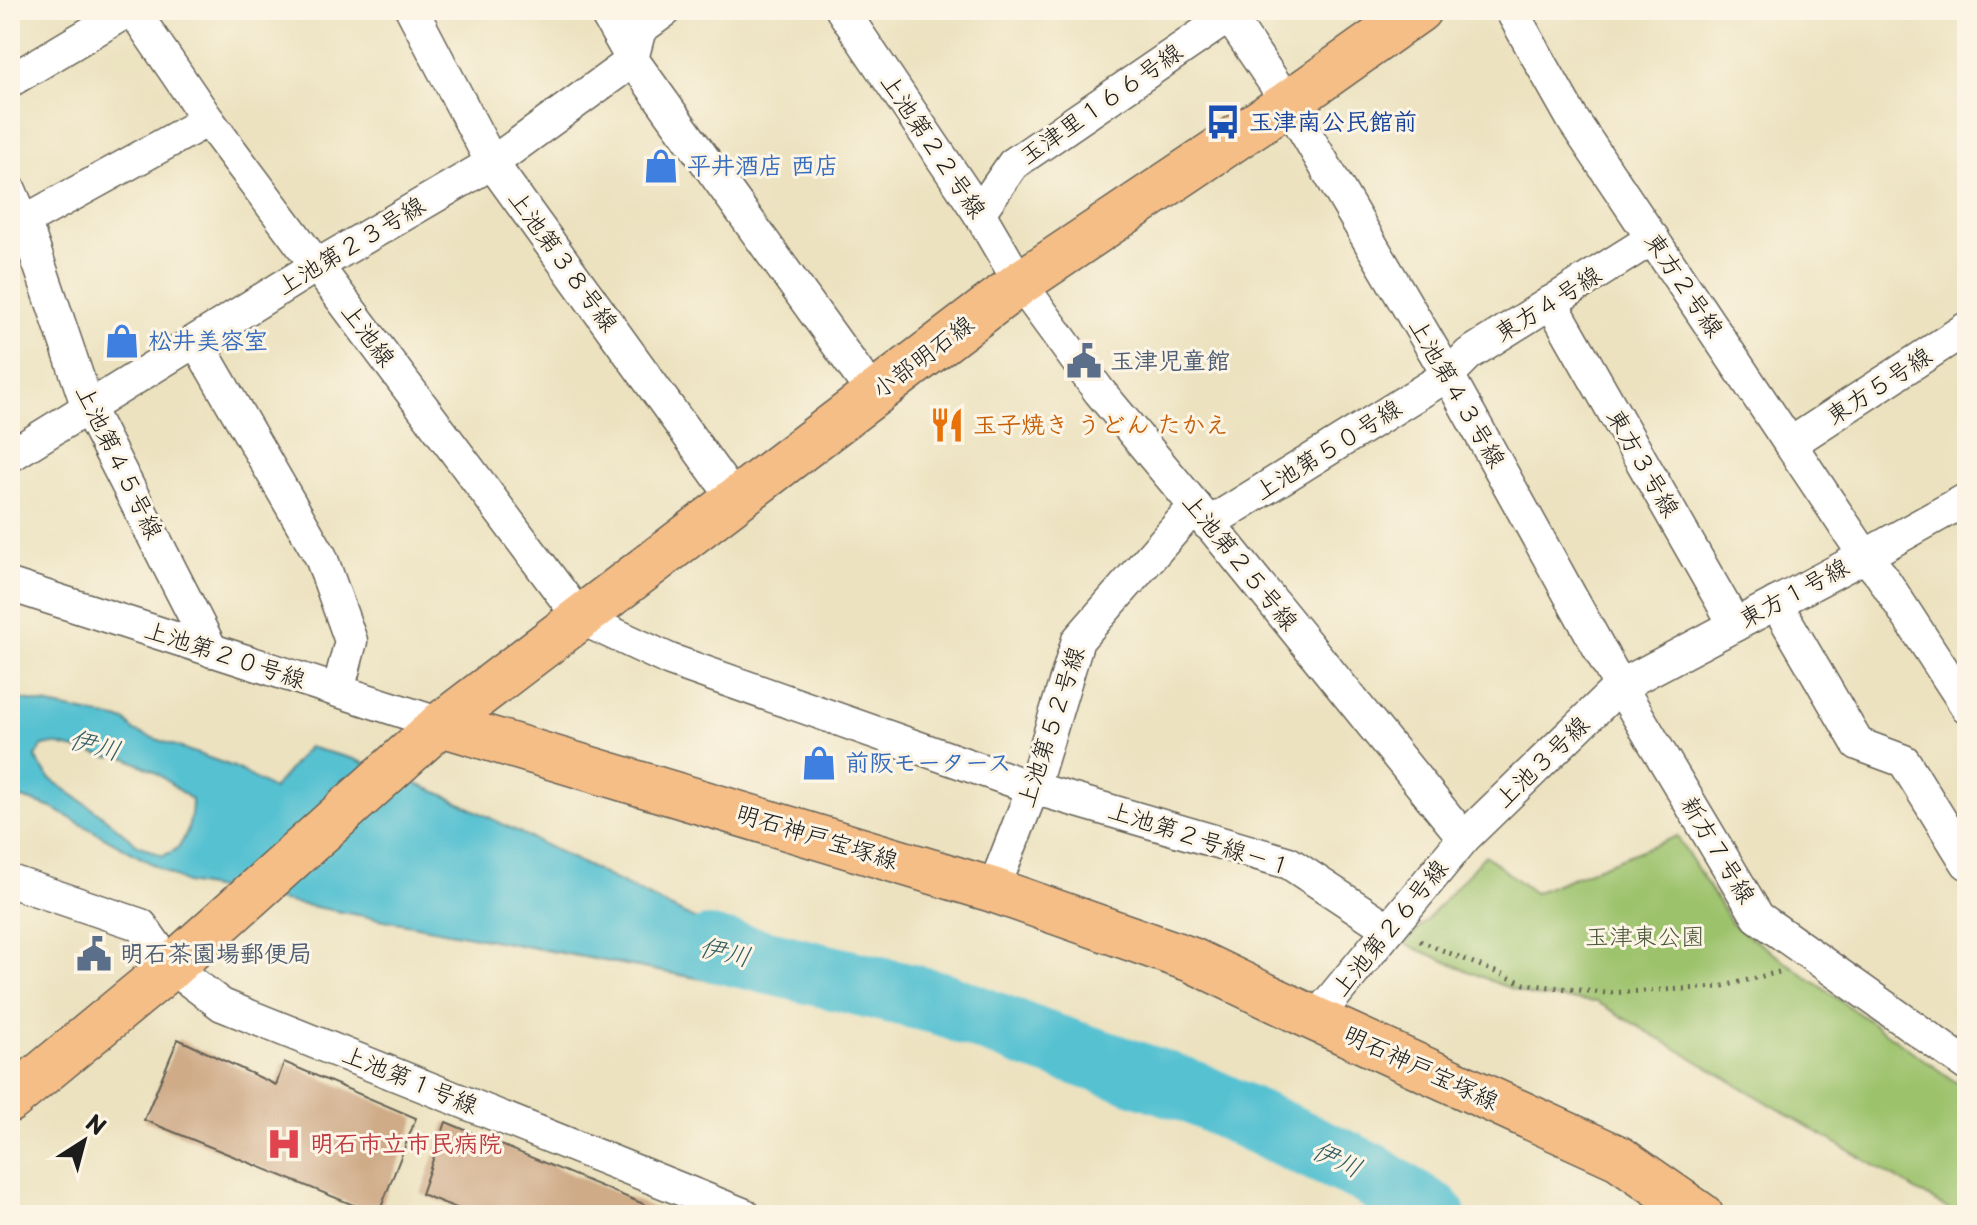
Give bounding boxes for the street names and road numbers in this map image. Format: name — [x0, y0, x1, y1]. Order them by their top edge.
street label: 玉津里１６６号線 — [1011, 33, 1189, 172]
street label: 上池第２２号線 — [873, 65, 997, 225]
street label: 上池第３８号線 — [501, 181, 629, 338]
street label: 上池第２３号線 — [269, 186, 431, 303]
street label: 東方２号線 — [1637, 224, 1734, 344]
street label: 東方４号線 — [1487, 255, 1607, 349]
street label: 上池線 — [334, 294, 406, 373]
street label: 小部明石線 — [863, 305, 981, 406]
street label: 上池第４３号線 — [1401, 310, 1516, 474]
street label: 東方５号線 — [1818, 337, 1938, 432]
street label: 上池第４５号線 — [68, 378, 174, 545]
street label: 上池第５０号線 — [1246, 389, 1408, 508]
street label: 東方３号線 — [1599, 401, 1690, 523]
street label: 上池第２５号線 — [1175, 484, 1308, 637]
street label: 東方１号線 — [1732, 547, 1854, 635]
street label: 上池第２０号線 — [140, 610, 311, 696]
street label: 上池第５２号線 — [1006, 641, 1092, 812]
street label: 上池３号線 — [1485, 706, 1596, 815]
street label: 新方７号線 — [1673, 788, 1766, 910]
street label: 上池第２号線－１ — [1104, 790, 1297, 884]
street label: 明石神戸宝塚線 — [732, 793, 903, 877]
street label: 上池第２６号線 — [1322, 850, 1455, 1003]
street label: 明石神戸宝塚線 — [1338, 1014, 1506, 1118]
street label: 上池第１号線 — [337, 1034, 484, 1122]

